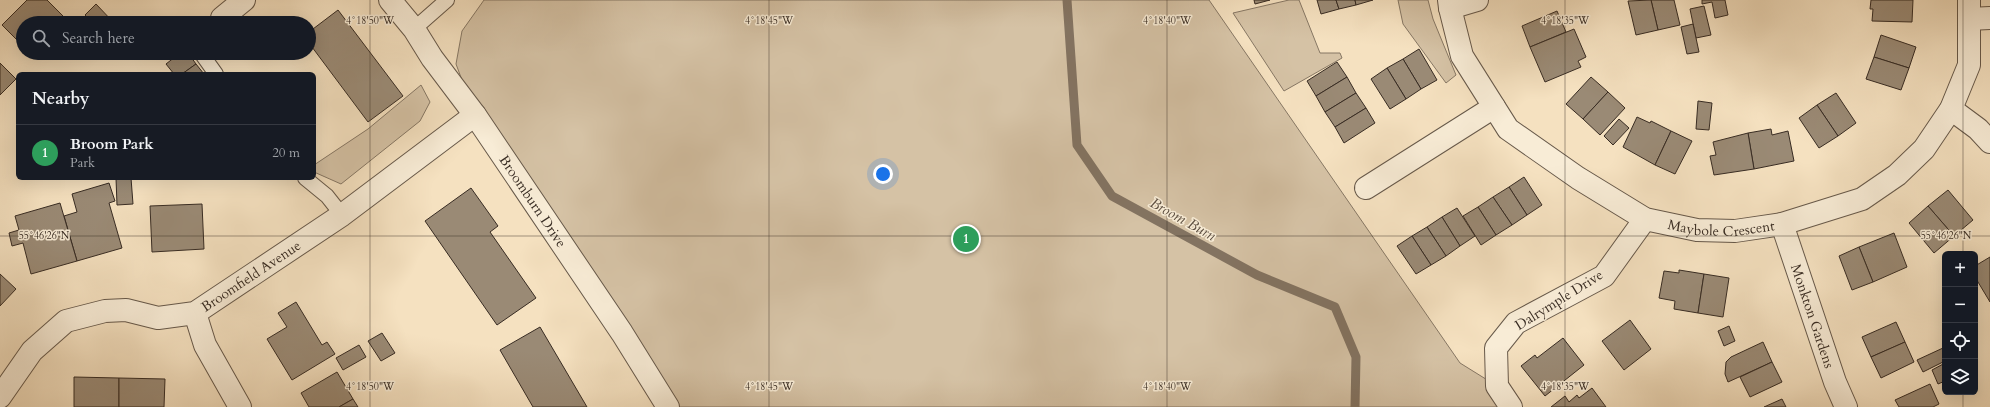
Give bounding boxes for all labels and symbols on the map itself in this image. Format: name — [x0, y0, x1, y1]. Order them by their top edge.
text: 4°18'50"W — [346, 14, 395, 28]
text: 4°18'45"W — [745, 14, 794, 28]
text: 4°18'40"W — [1143, 14, 1192, 28]
text: 4°18'35"W — [1541, 14, 1590, 28]
street label: Broomburn Drive — [495, 151, 571, 251]
your location — [873, 164, 893, 184]
water label: Broom Burn — [1147, 193, 1220, 246]
street label: Maybole Crescent — [1666, 215, 1776, 241]
pin: 1 — [953, 224, 979, 254]
text: 55°46'26"N — [19, 229, 70, 243]
text: 55°46'26"N — [1921, 229, 1972, 243]
street label: Broomfield Avenue — [197, 236, 304, 316]
street label: Monkton Gardens — [1787, 261, 1839, 371]
street label: Dalrymple Drive — [1511, 265, 1607, 335]
text: 4°18'50"W — [346, 380, 395, 394]
text: 4°18'45"W — [745, 380, 794, 394]
text: 4°18'40"W — [1143, 380, 1192, 394]
text: 4°18'35"W — [1541, 380, 1590, 394]

